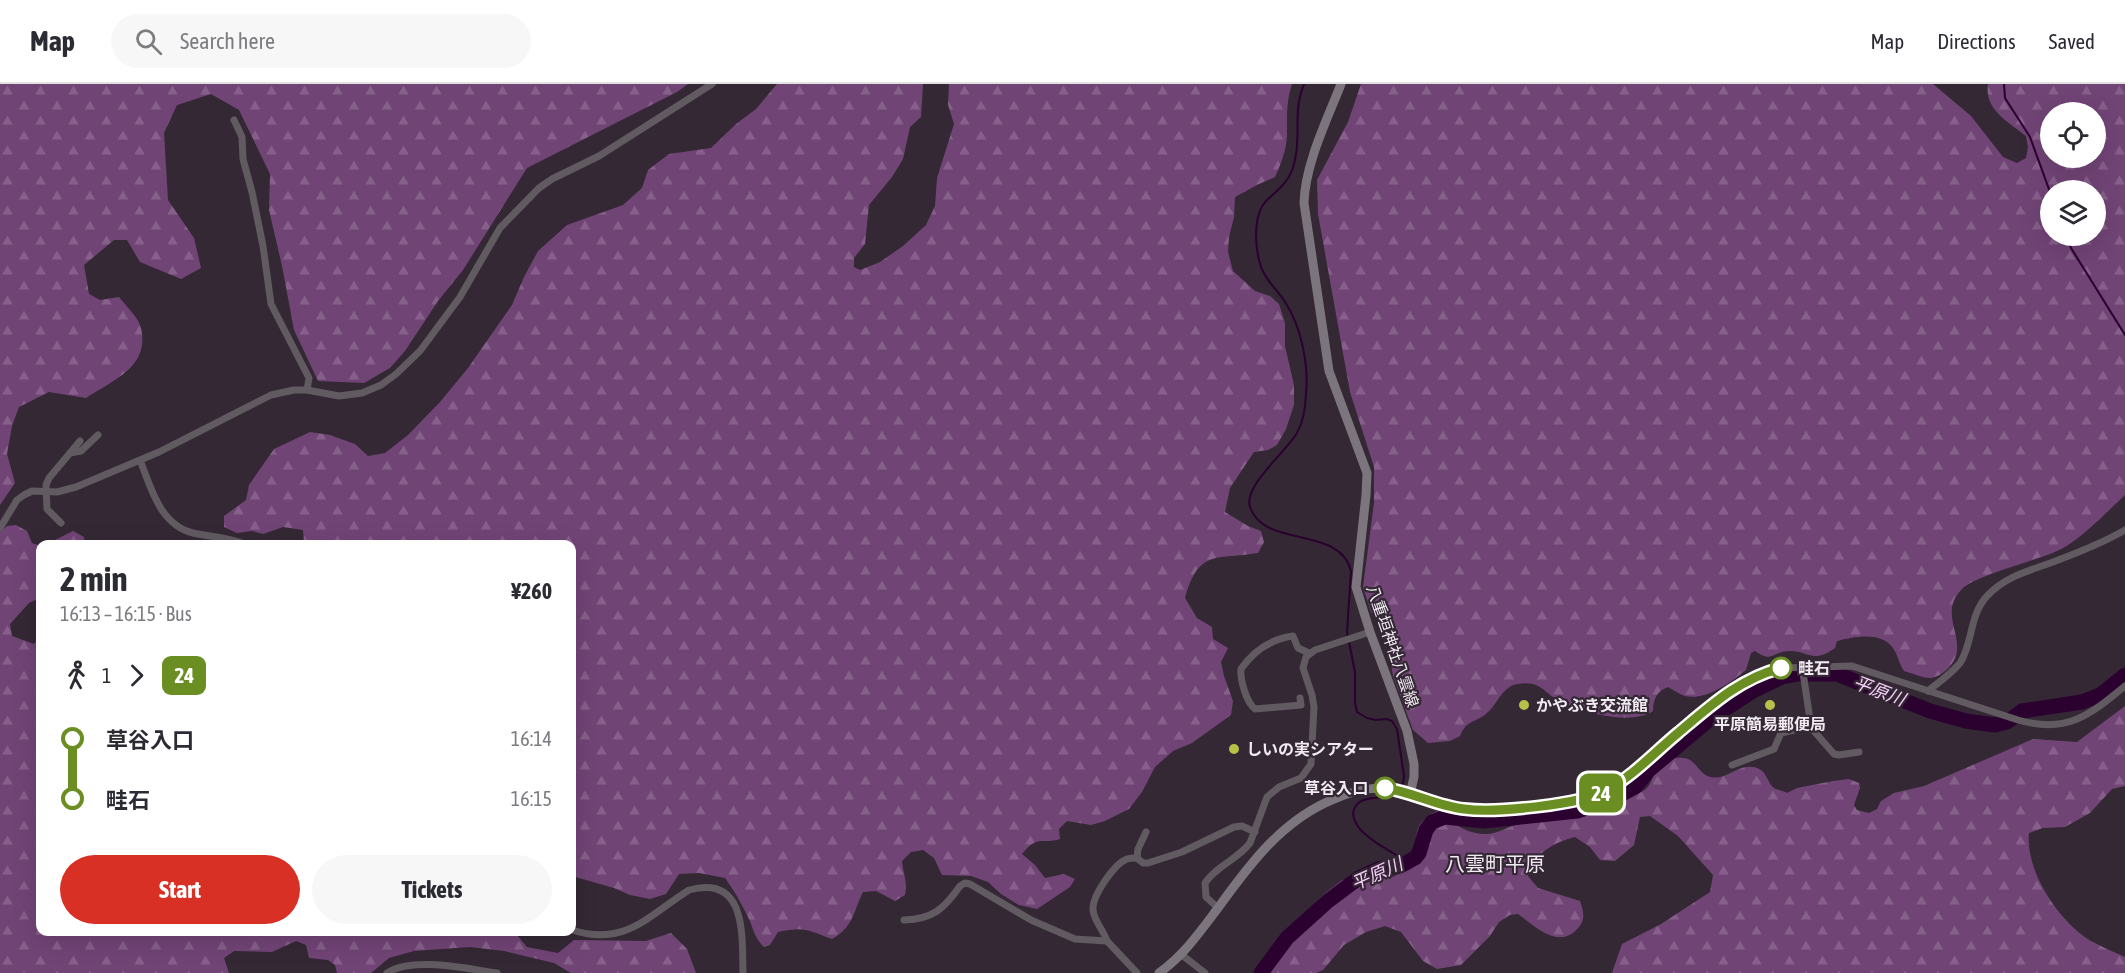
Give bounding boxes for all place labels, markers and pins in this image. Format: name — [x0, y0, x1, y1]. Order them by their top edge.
marker: 畦石 — [1770, 657, 1792, 679]
place label: 畦石 — [1798, 659, 1830, 677]
place label: かやぶき交流館 — [1536, 696, 1648, 714]
marker: かやぶき交流館 — [1517, 698, 1531, 712]
marker: 平原簡易郵便局 — [1763, 698, 1777, 712]
place label: 平原簡易郵便局 — [1714, 715, 1826, 733]
place label: しいの実シアター — [1246, 740, 1374, 758]
marker: しいの実シアター — [1227, 742, 1241, 756]
marker: 草谷入口 — [1374, 777, 1396, 799]
place label: 草谷入口 — [1304, 779, 1368, 797]

